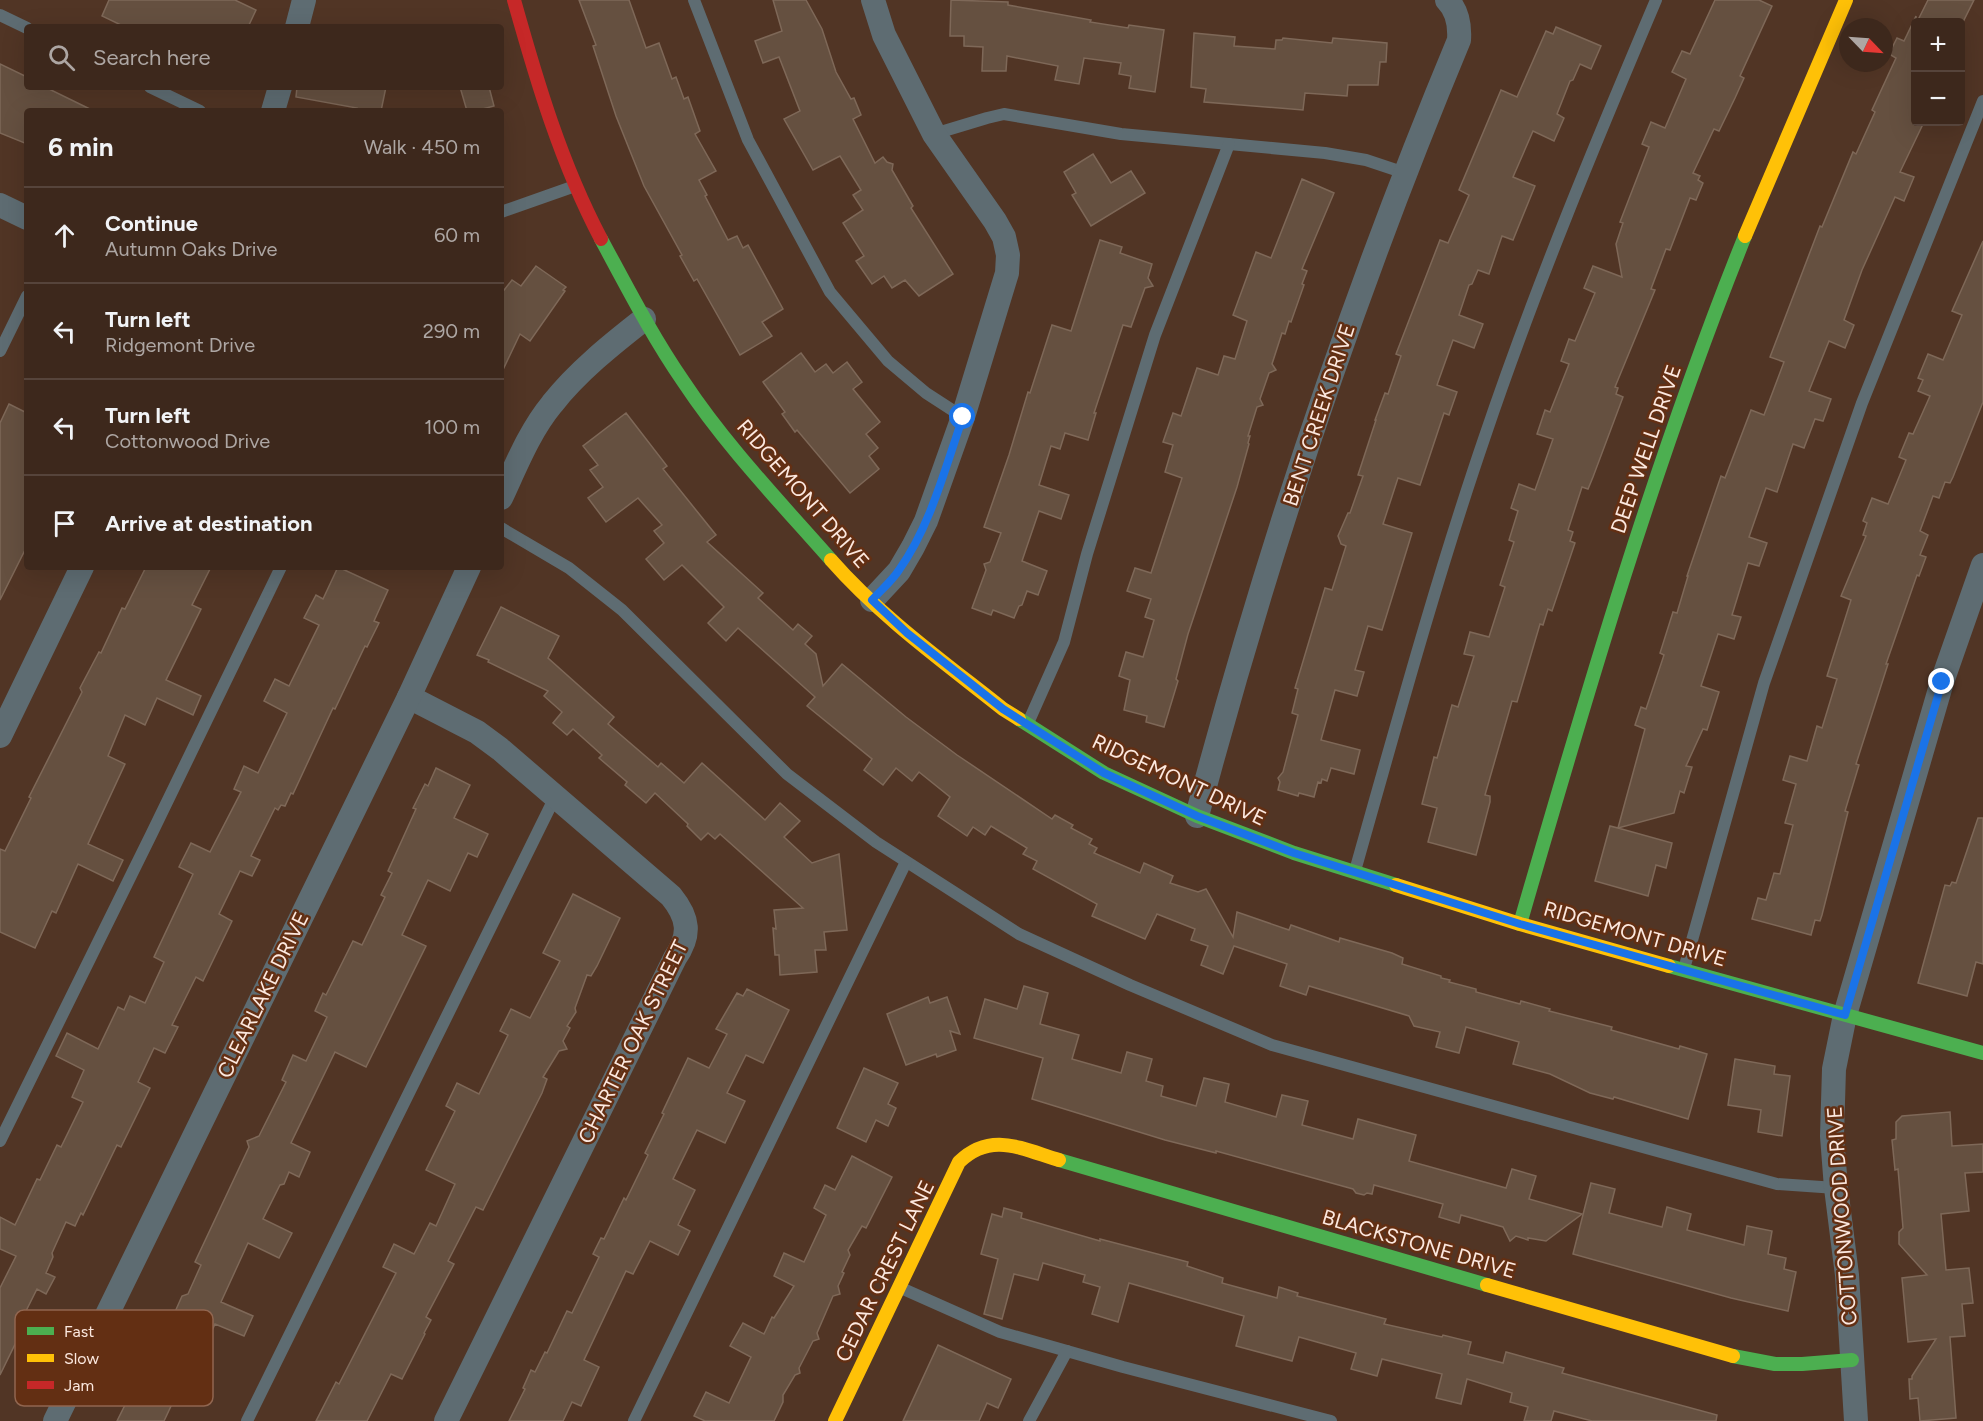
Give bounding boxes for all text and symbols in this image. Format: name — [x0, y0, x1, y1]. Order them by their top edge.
north arrow — [1839, 18, 1893, 72]
map controls — [1911, 18, 1965, 126]
button: + — [1911, 18, 1965, 72]
search box — [24, 24, 504, 90]
icon: search — [45, 41, 78, 74]
text: Search here — [93, 44, 211, 71]
button: − — [1911, 72, 1965, 126]
text: 6 min — [48, 131, 114, 163]
text: Walk · 450 m — [364, 135, 480, 159]
text: Continue — [105, 210, 198, 237]
icon: ahead — [48, 219, 81, 252]
text: 60 m — [434, 223, 480, 247]
text: Autumn Oaks Drive — [105, 237, 277, 261]
text: Turn left — [105, 306, 191, 333]
icon: left — [48, 315, 81, 348]
text: 290 m — [423, 319, 480, 343]
street label: BENT CREEK DRIVE — [1277, 321, 1360, 509]
text: Ridgemont Drive — [105, 333, 255, 357]
street label: DEEP WELL DRIVE — [1605, 361, 1686, 536]
text: Turn left — [105, 402, 191, 429]
route start — [949, 403, 975, 429]
icon: left — [48, 411, 81, 444]
street label: RIDGEMONT DRIVE — [732, 414, 875, 573]
text: 100 m — [424, 415, 480, 439]
text: Cottonwood Drive — [105, 429, 270, 453]
icon: arrive — [48, 507, 81, 540]
text: Arrive at destination — [105, 510, 313, 537]
route end — [1928, 668, 1954, 694]
street label: RIDGEMONT DRIVE — [1088, 728, 1270, 831]
street label: RIDGEMONT DRIVE — [1541, 895, 1729, 972]
street label: CLEARLAKE DRIVE — [211, 908, 314, 1082]
street label: CHARTER OAK STREET — [572, 936, 693, 1148]
street label: COTTONWOOD DRIVE — [1821, 1106, 1862, 1326]
street label: CEDAR CREST LANE — [830, 1176, 939, 1366]
street label: BLACKSTONE DRIVE — [1319, 1204, 1519, 1283]
legend — [15, 1310, 213, 1406]
text: Fast — [64, 1322, 94, 1341]
text: Slow — [64, 1349, 99, 1368]
text: Jam — [64, 1376, 94, 1395]

